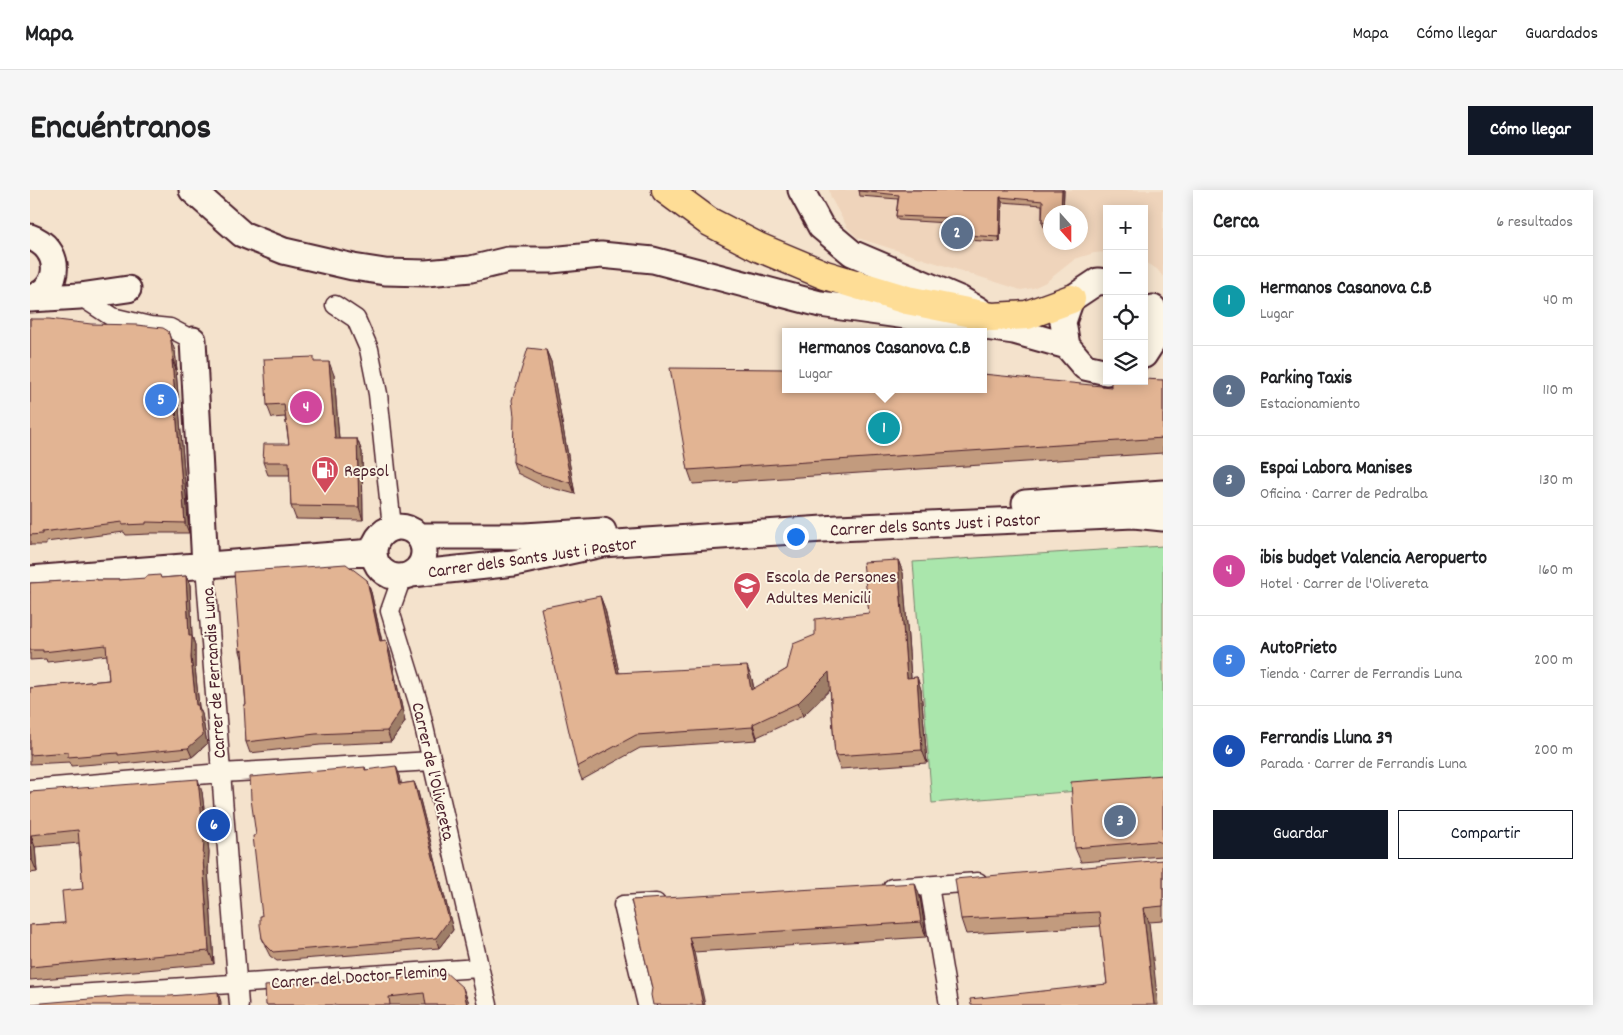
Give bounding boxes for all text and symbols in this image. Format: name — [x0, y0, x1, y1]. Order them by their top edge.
text: Mapa — [25, 18, 73, 52]
text: Mapa — [1352, 22, 1388, 47]
text: Cómo llegar — [1416, 22, 1497, 47]
text: Guardados — [1525, 22, 1598, 47]
text: Encuéntranos — [30, 105, 211, 155]
button: Cómo llegar — [1468, 106, 1593, 155]
north arrow — [1043, 205, 1088, 250]
map controls — [1103, 205, 1148, 385]
button: + — [1103, 205, 1148, 250]
text: Cerca — [1213, 208, 1259, 238]
text: 6 resultados — [1496, 211, 1573, 234]
pin: 2 — [941, 214, 973, 252]
button: − — [1103, 250, 1148, 295]
text: Hermanos Casanova C.B — [1260, 276, 1432, 303]
text: 1 — [1227, 289, 1231, 312]
text: 40 m — [1543, 289, 1573, 312]
button: locate — [1103, 295, 1148, 340]
text: Lugar — [1260, 303, 1294, 326]
popup — [782, 328, 987, 393]
text: Hermanos Casanova C.B — [799, 336, 970, 363]
button: layers — [1103, 340, 1148, 385]
text: Lugar — [799, 363, 832, 386]
text: Parking Taxis — [1260, 366, 1352, 393]
text: 2 — [1226, 379, 1233, 402]
text: 110 m — [1543, 379, 1573, 402]
pin: 5 — [145, 381, 177, 419]
pin: 4 — [290, 388, 322, 426]
text: Estacionamiento — [1260, 393, 1360, 416]
pin: 1 — [868, 409, 900, 447]
fuel station icon: Repsol — [310, 455, 340, 494]
text: Espai Labora Manises — [1260, 456, 1412, 483]
place label: Repsol — [344, 460, 390, 485]
text: 3 — [1225, 469, 1233, 492]
text: 130 m — [1539, 469, 1573, 492]
text: Oficina · Carrer de Pedralba — [1260, 483, 1427, 506]
street label: Carrer dels Sants Just i Pastor — [829, 508, 1041, 544]
your location — [783, 524, 809, 550]
street label: Carrer dels Sants Just i Pastor — [426, 532, 639, 586]
text: ibis budget Valencia Aeropuerto — [1260, 546, 1487, 573]
text: 4 — [1226, 559, 1232, 582]
text: 160 m — [1538, 559, 1573, 582]
place label: Escola de Persones Adultes Menicili — [766, 566, 897, 612]
school or university icon: Escola de Persones Adultes Menicili — [732, 571, 762, 610]
text: Hotel · Carrer de l'Olivereta — [1260, 573, 1428, 596]
street label: Carrer de Ferrandis Luna — [197, 586, 234, 759]
text: AutoPrieto — [1260, 636, 1337, 663]
text: 5 — [1225, 649, 1233, 672]
text: 200 m — [1534, 649, 1573, 672]
text: Tienda · Carrer de Ferrandis Luna — [1260, 663, 1462, 686]
street label: Carrer de l'Olivereta — [404, 700, 460, 843]
text: Ferrandis Lluna 39 — [1260, 726, 1393, 753]
text: 6 — [1225, 739, 1233, 762]
text: 200 m — [1534, 739, 1573, 762]
text: Parada · Carrer de Ferrandis Luna — [1260, 753, 1466, 776]
pin: 3 — [1104, 802, 1136, 840]
pin: 6 — [198, 806, 230, 844]
button: Guardar — [1213, 810, 1388, 859]
button: Compartir — [1398, 810, 1573, 859]
street label: Carrer del Doctor Fleming — [270, 960, 448, 997]

